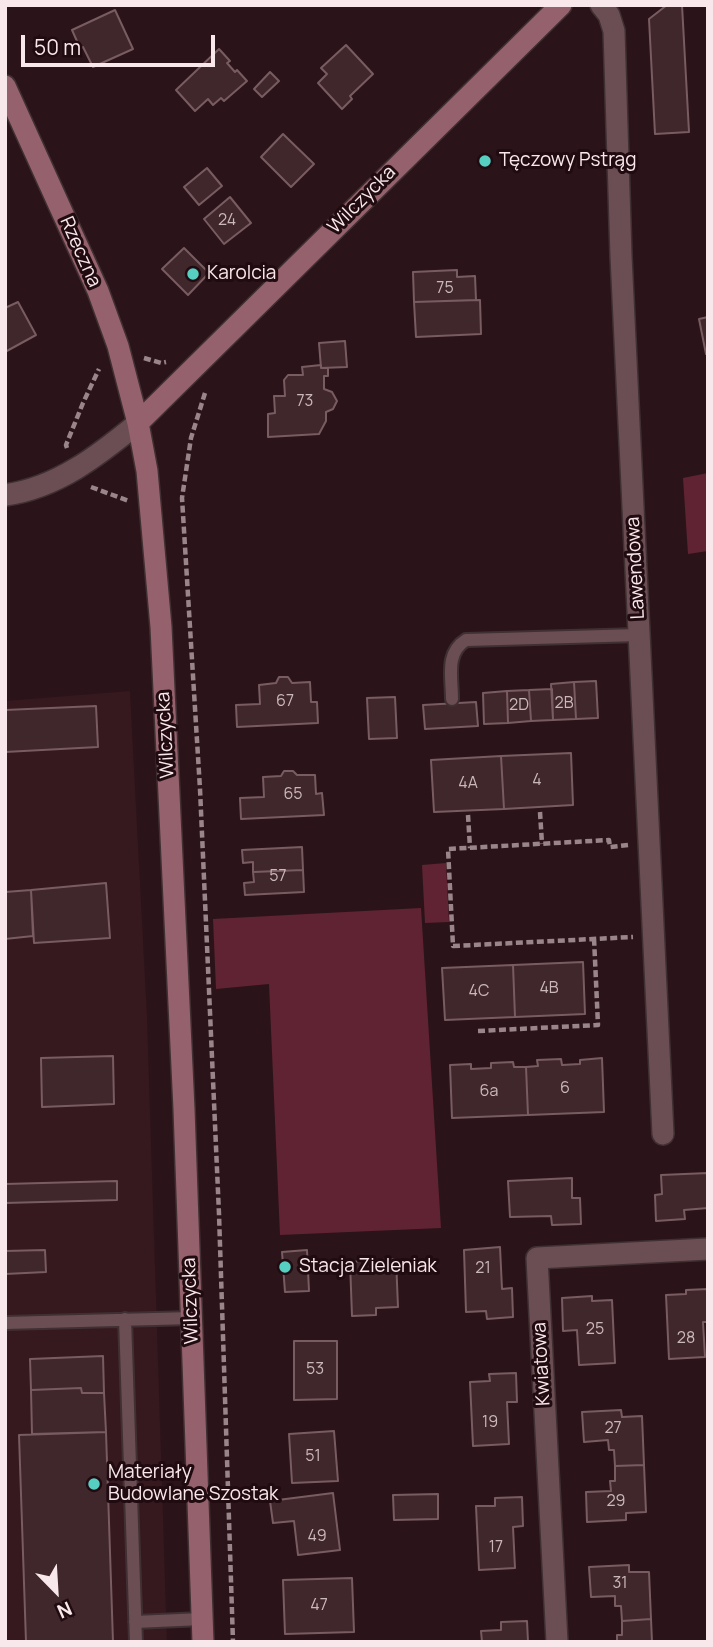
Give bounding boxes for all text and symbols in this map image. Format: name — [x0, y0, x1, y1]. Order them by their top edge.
scale bar — [24, 21, 219, 65]
text: 50 m — [34, 33, 81, 61]
place label: Tęczowy Pstrąg — [499, 150, 636, 172]
marker: Tęczowy Pstrąg — [477, 153, 493, 169]
street label: Wilczycka — [323, 161, 401, 239]
house number: 24 — [218, 211, 236, 231]
street label: Rzeczna — [54, 213, 106, 291]
place label: Karolcia — [207, 263, 276, 285]
marker: Karolcia — [185, 266, 201, 282]
house number: 75 — [436, 279, 454, 299]
house number: 73 — [297, 392, 313, 412]
street label: Lawendowa — [622, 516, 650, 620]
street label: Wilczycka — [152, 691, 180, 779]
house number: 67 — [276, 692, 294, 712]
house number: 2B — [555, 694, 573, 714]
house number: 2D — [509, 696, 529, 716]
house number: 4 — [532, 771, 542, 791]
house number: 4A — [458, 774, 478, 794]
house number: 65 — [283, 785, 303, 805]
house number: 57 — [269, 867, 287, 887]
house number: 4B — [539, 979, 559, 999]
house number: 4C — [469, 982, 489, 1002]
house number: 6 — [560, 1079, 570, 1099]
house number: 6a — [480, 1082, 498, 1102]
place label: Stacja Zieleniak — [299, 1256, 437, 1278]
street label: Wilczycka — [178, 1257, 204, 1345]
marker: Stacja Zieleniak — [277, 1259, 293, 1275]
house number: 21 — [475, 1259, 491, 1279]
house number: 25 — [586, 1320, 604, 1340]
street label: Kwiatowa — [528, 1322, 556, 1406]
house number: 28 — [677, 1329, 695, 1349]
house number: 53 — [306, 1360, 324, 1380]
house number: 19 — [482, 1413, 498, 1433]
house number: 27 — [604, 1419, 622, 1439]
house number: 51 — [305, 1447, 321, 1467]
place label: Materiały Budowlane Szostak — [108, 1462, 278, 1506]
marker: Materiały Budowlane Szostak — [86, 1476, 102, 1492]
house number: 29 — [606, 1492, 626, 1512]
house number: 49 — [307, 1527, 327, 1547]
house number: 17 — [489, 1538, 503, 1558]
north arrow — [21, 1556, 91, 1626]
house number: 31 — [612, 1574, 628, 1594]
text: N — [53, 1596, 76, 1625]
house number: 47 — [310, 1596, 328, 1616]

